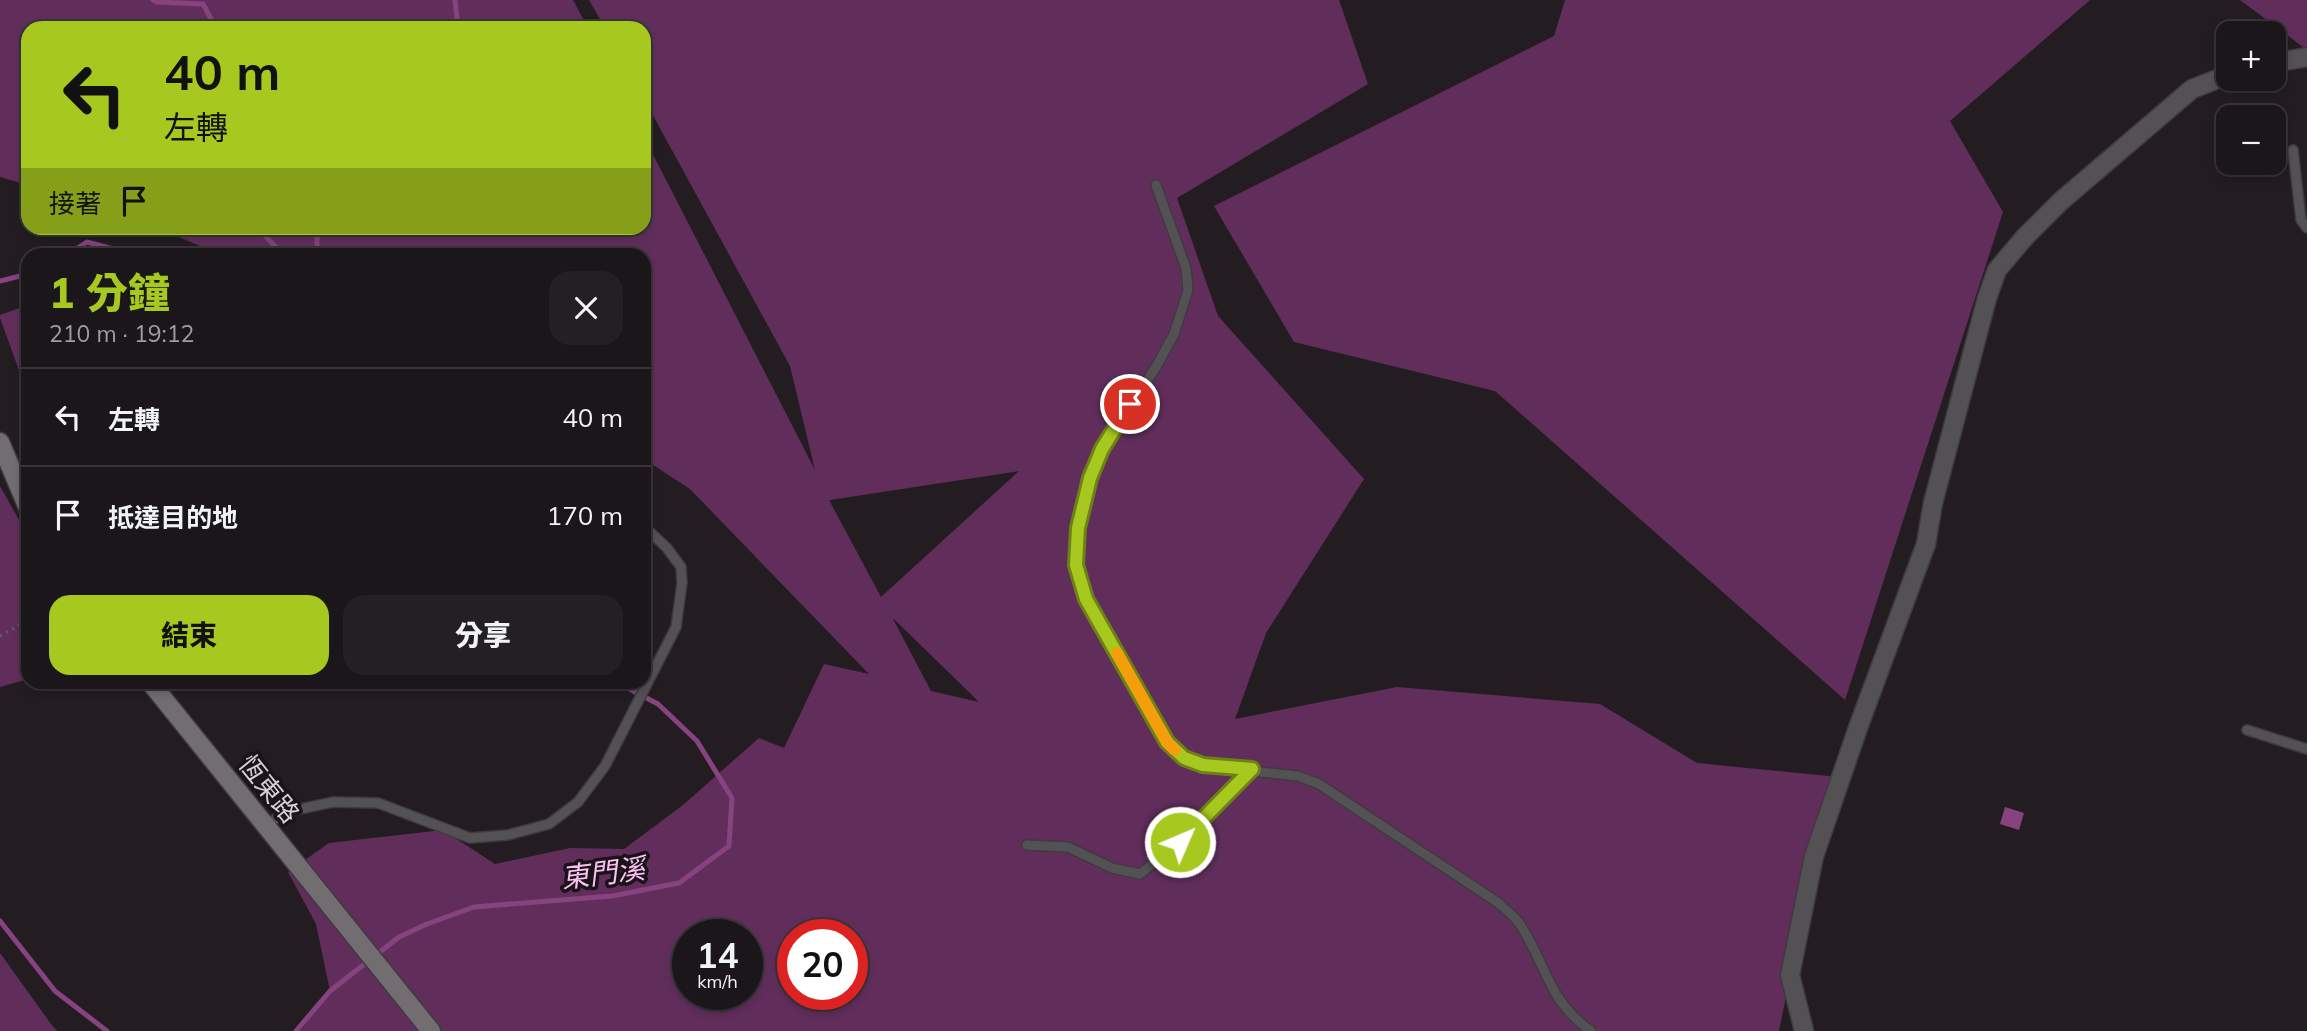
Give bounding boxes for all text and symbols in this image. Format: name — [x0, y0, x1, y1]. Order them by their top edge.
map controls — [2216, 21, 2286, 175]
button: + — [2216, 21, 2286, 91]
text: 40 m — [164, 41, 280, 102]
icon: left — [49, 49, 140, 140]
button: − — [2216, 105, 2286, 175]
text: 左轉 — [164, 107, 228, 147]
icon: arrive — [115, 182, 153, 220]
text: 接著 — [49, 187, 101, 220]
text: 1 分鐘 — [49, 266, 170, 319]
button: close — [549, 271, 623, 345]
text: 210 m · 19:12 — [49, 319, 194, 348]
pin — [1100, 374, 1160, 434]
icon: arrive — [1111, 385, 1149, 423]
icon: left — [49, 398, 87, 436]
text: 40 m — [562, 401, 623, 434]
text: 左轉 — [108, 403, 160, 436]
icon: arrive — [49, 496, 87, 534]
text: 170 m — [547, 499, 623, 532]
text: 抵達目的地 — [108, 501, 238, 534]
button: 結束 — [49, 595, 329, 675]
button: 分享 — [343, 595, 623, 675]
street label: 恆東路 — [232, 748, 307, 829]
position arrow — [1143, 805, 1217, 879]
water label: 東門溪 — [559, 850, 651, 895]
speed limit sign: 20 — [777, 919, 868, 1010]
text: 14 — [696, 933, 739, 977]
text: km/h — [697, 970, 738, 993]

